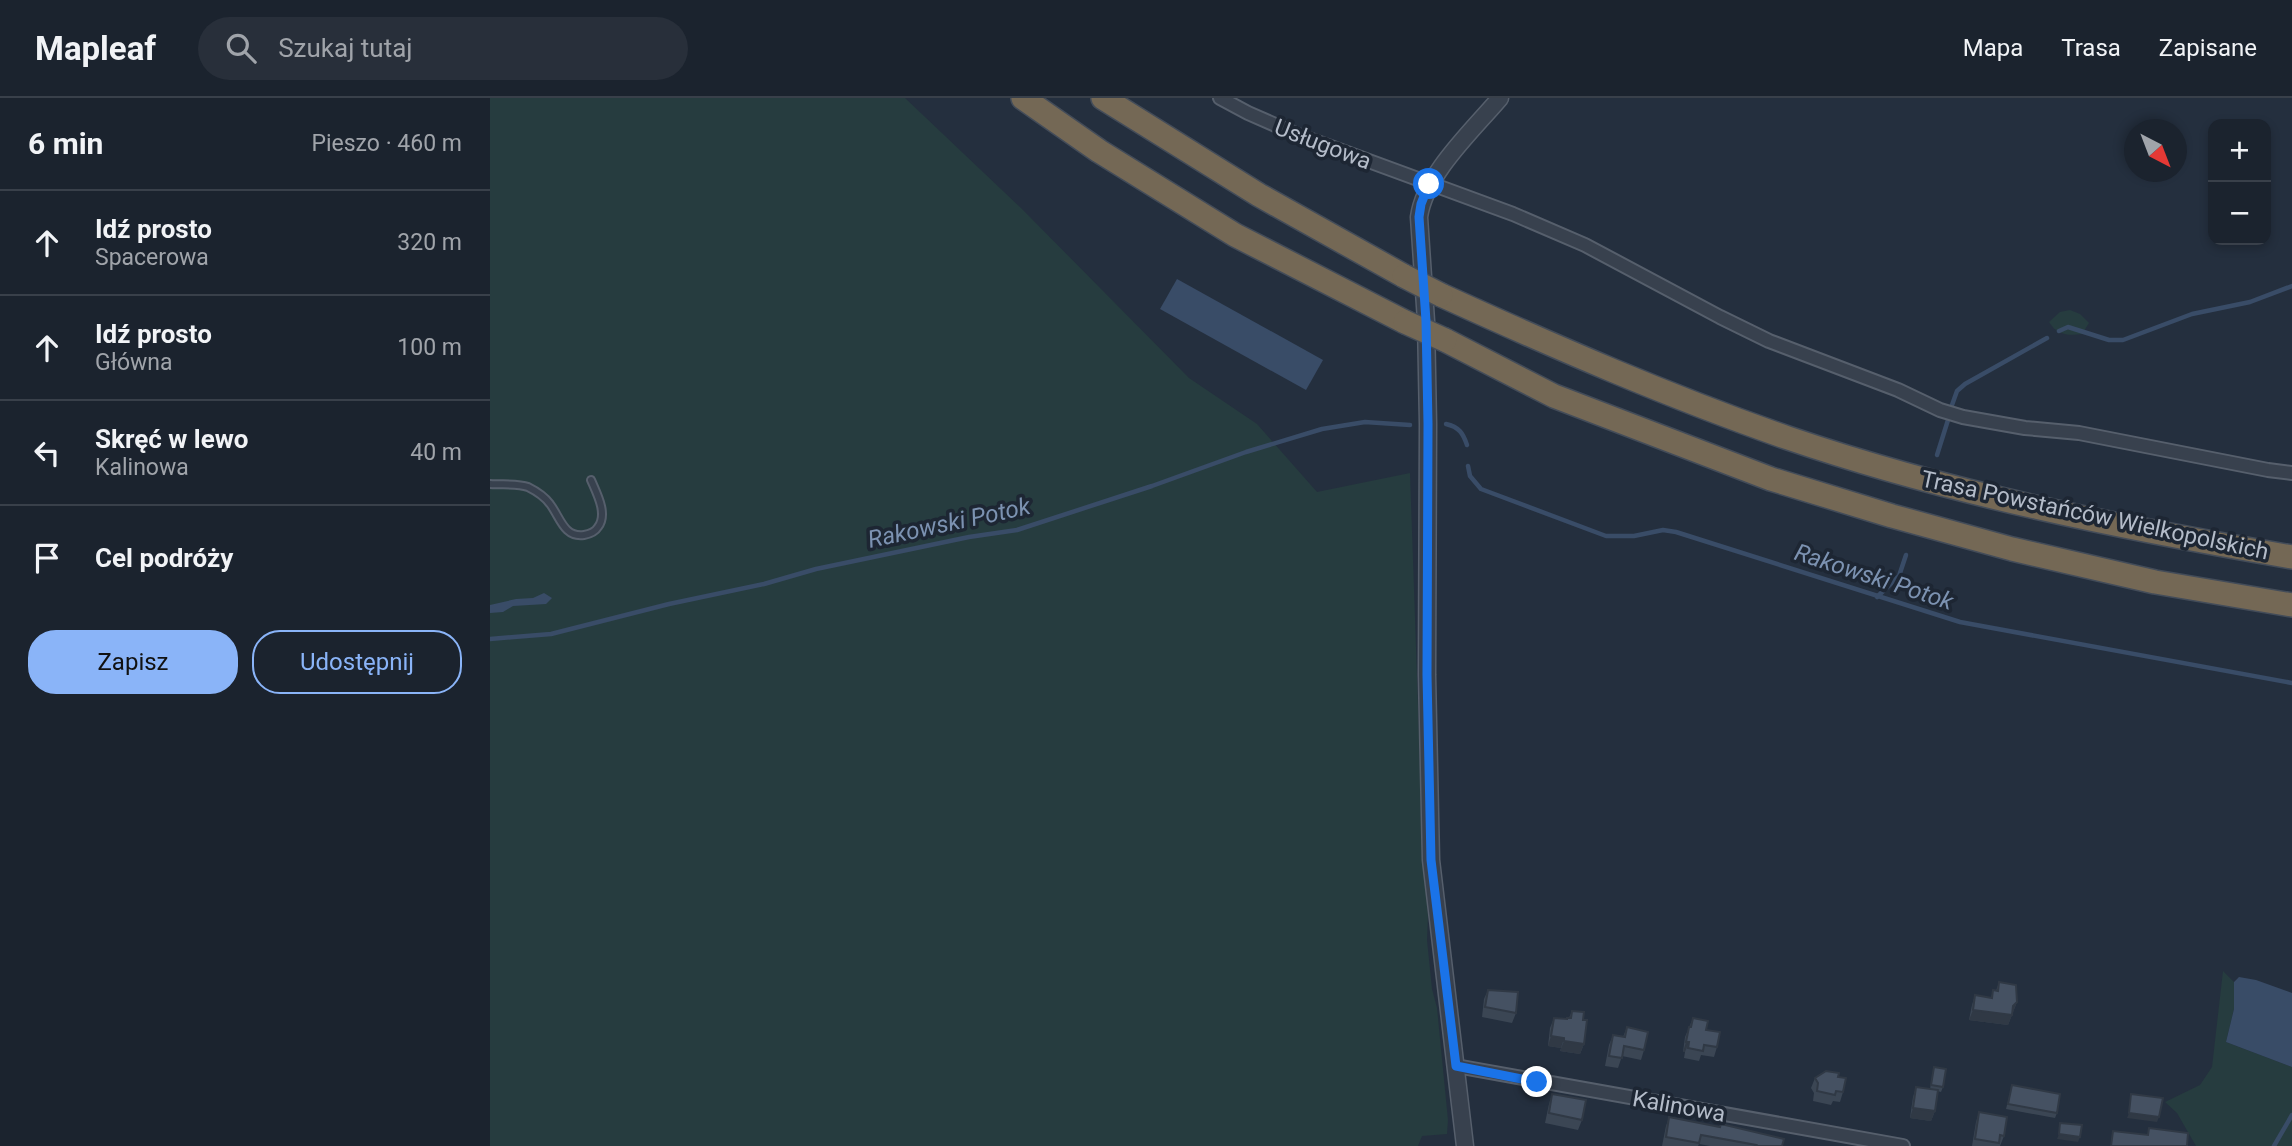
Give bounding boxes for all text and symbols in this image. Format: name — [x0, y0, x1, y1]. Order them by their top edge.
search box — [198, 17, 688, 80]
text: Mapleaf — [35, 29, 156, 68]
icon: search — [222, 29, 260, 67]
text: Szukaj tutaj — [278, 33, 413, 63]
text: Mapa — [1963, 34, 2023, 62]
text: Trasa — [2061, 34, 2121, 62]
text: Zapisane — [2159, 34, 2257, 62]
street label: Usługowa — [1271, 114, 1375, 175]
north arrow — [2124, 119, 2187, 182]
map controls — [2208, 119, 2271, 245]
button: + — [2208, 119, 2271, 182]
text: 6 min — [28, 126, 103, 161]
text: Pieszo · 460 m — [311, 130, 462, 157]
route start — [1413, 168, 1444, 199]
button: − — [2208, 182, 2271, 245]
text: Idź prosto — [95, 214, 212, 244]
icon: ahead — [28, 224, 66, 262]
text: 320 m — [397, 229, 462, 256]
text: Spacerowa — [95, 244, 209, 271]
text: Idź prosto — [95, 319, 212, 349]
icon: ahead — [28, 329, 66, 367]
text: 100 m — [397, 334, 462, 361]
text: Główna — [95, 349, 173, 376]
text: Skręć w lewo — [95, 424, 248, 454]
icon: left — [28, 434, 66, 472]
text: 40 m — [410, 439, 462, 466]
text: Kalinowa — [95, 454, 189, 481]
street label: Trasa Powstańców Wielkopolskich — [1919, 465, 2271, 566]
water label: Rakowski Potok — [865, 492, 1034, 554]
water label: Rakowski Potok — [1791, 538, 1958, 616]
icon: arrive — [28, 539, 66, 577]
text: Cel podróży — [95, 543, 233, 573]
button: Zapisz — [28, 630, 238, 694]
button: Udostępnij — [252, 630, 462, 694]
route end — [1521, 1066, 1552, 1097]
street label: Kalinowa — [1630, 1085, 1727, 1128]

